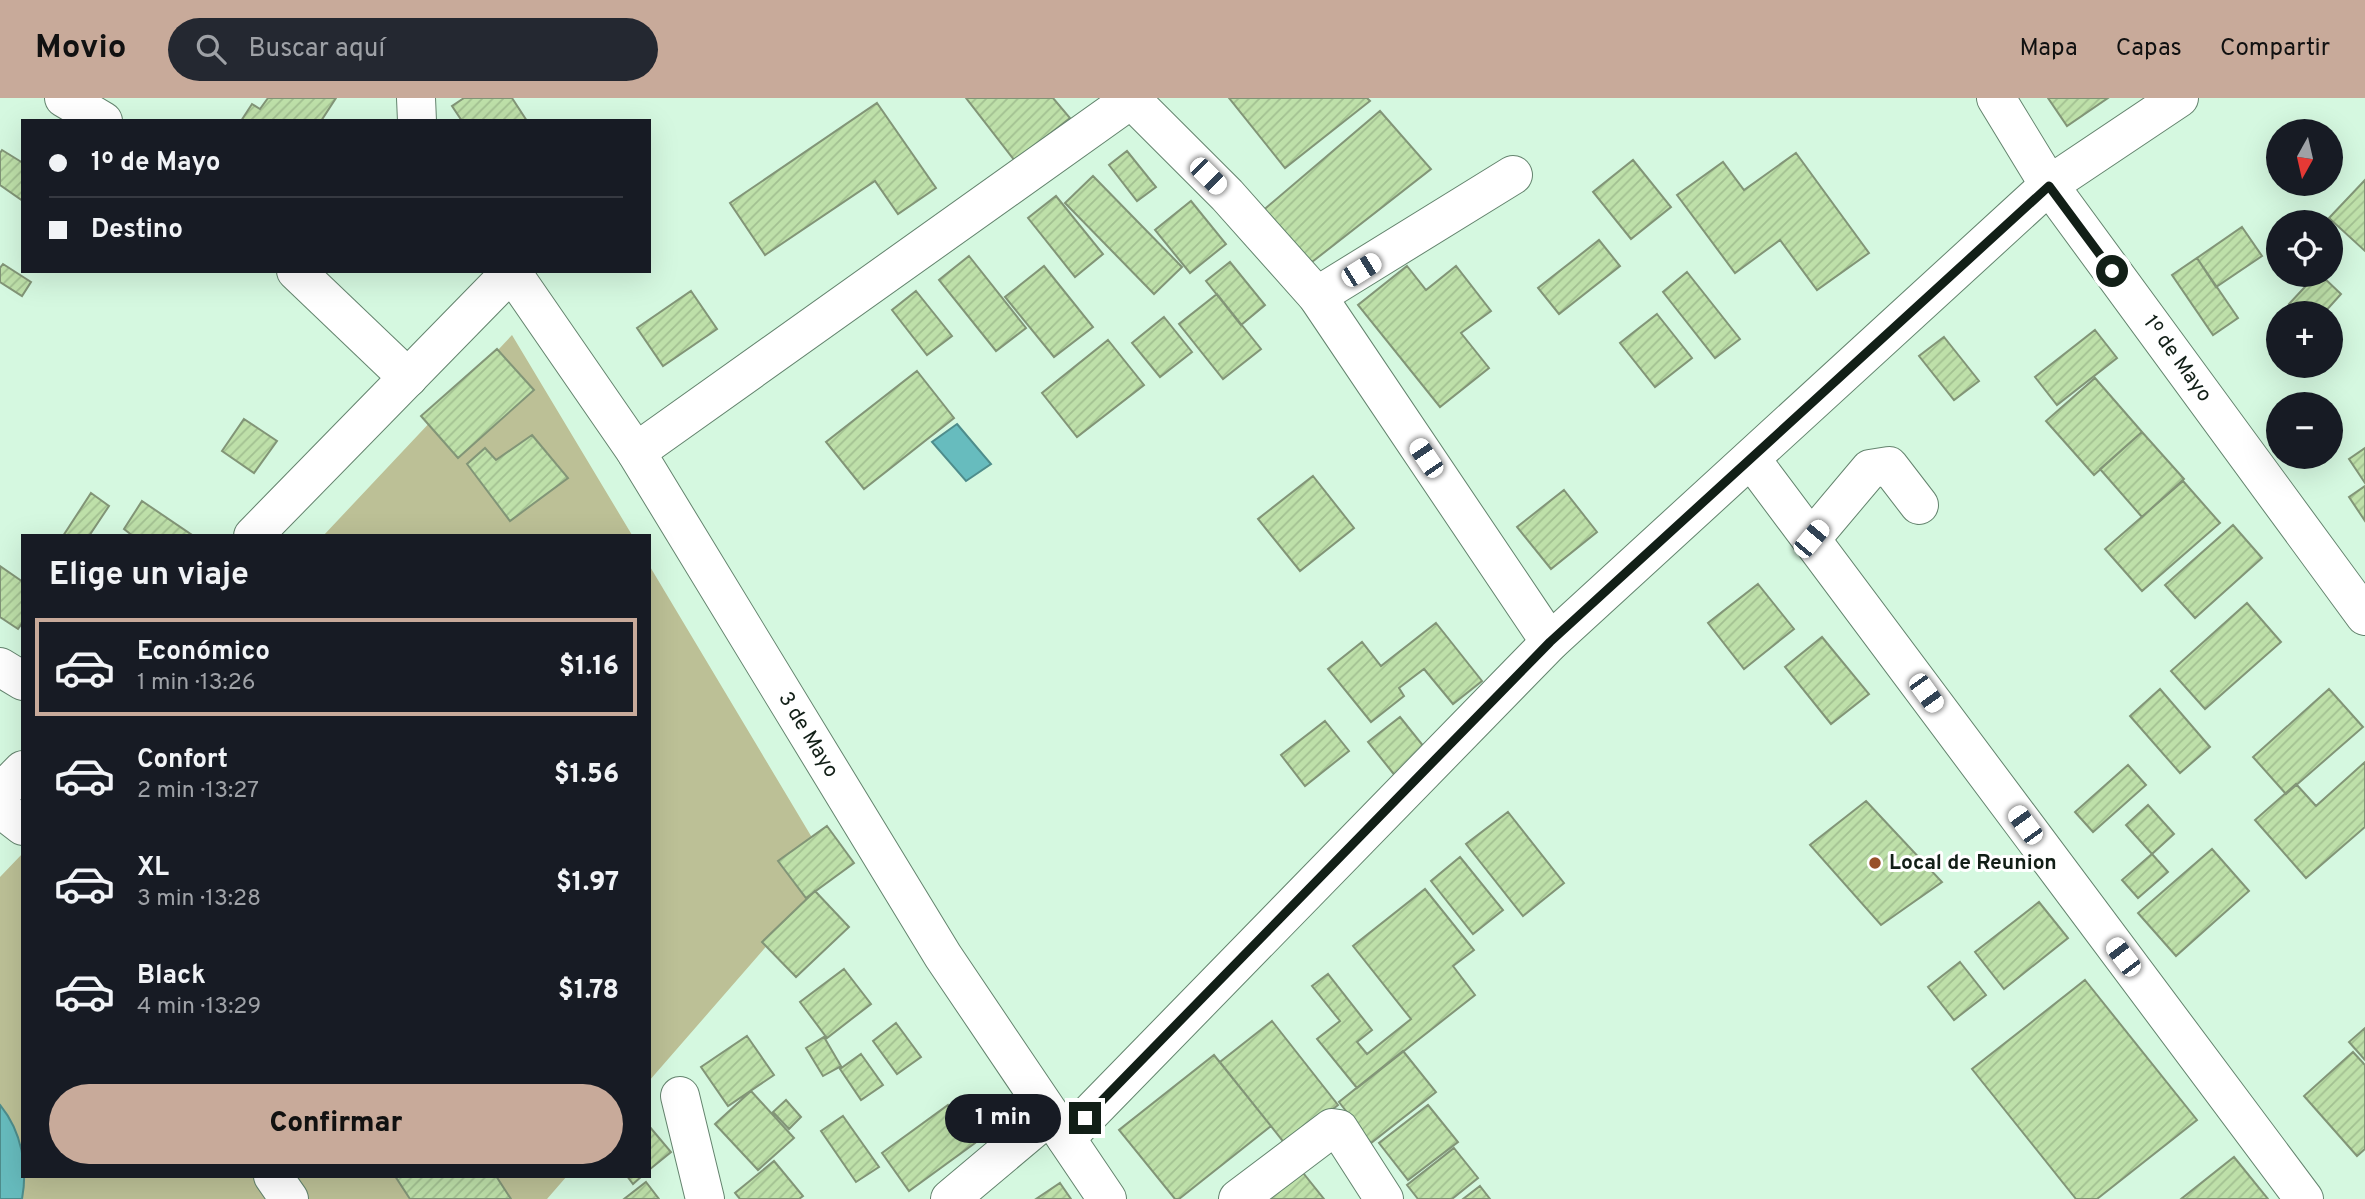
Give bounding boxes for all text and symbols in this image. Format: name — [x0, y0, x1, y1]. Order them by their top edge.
search box — [168, 18, 658, 81]
text: Movio — [35, 28, 126, 70]
icon: search — [192, 30, 230, 68]
text: Buscar aquí — [248, 33, 385, 66]
text: Mapa — [2020, 34, 2078, 64]
text: Capas — [2116, 34, 2182, 64]
text: Compartir — [2220, 34, 2330, 64]
north arrow — [2266, 119, 2343, 196]
map controls — [2266, 119, 2343, 469]
text: 1º de Mayo — [91, 147, 221, 180]
car — [1186, 154, 1231, 198]
button: locate — [2266, 210, 2343, 287]
text: Destino — [91, 214, 183, 247]
car — [1338, 250, 1385, 290]
route start — [2096, 255, 2128, 287]
button: + — [2266, 301, 2343, 378]
street label: 1º de Mayo — [2137, 310, 2217, 408]
button: − — [2266, 392, 2343, 469]
car — [1406, 435, 1447, 481]
car — [1790, 516, 1833, 562]
text: Elige un viaje — [49, 556, 249, 596]
icon: car — [53, 636, 116, 699]
text: Económico — [137, 636, 270, 669]
text: $1.16 — [559, 651, 619, 684]
text: 1 min · 13:26 — [137, 669, 255, 698]
car — [1906, 670, 1947, 716]
street label: 3 de Mayo — [772, 687, 845, 783]
icon: car — [53, 744, 116, 807]
text: Confort — [137, 744, 228, 777]
text: $1.56 — [554, 759, 619, 792]
text: 2 min · 13:27 — [137, 777, 259, 806]
car — [2005, 802, 2046, 848]
place label: Local de Reunion — [1889, 850, 2057, 877]
icon: car — [53, 852, 116, 915]
text: XL — [137, 852, 169, 885]
marker: Local de Reunion — [1867, 855, 1883, 871]
text: $1.97 — [556, 867, 619, 900]
text: 3 min · 13:28 — [137, 885, 261, 914]
car — [2102, 934, 2145, 980]
icon: car — [53, 960, 116, 1023]
text: Black — [137, 960, 206, 993]
text: $1.78 — [558, 975, 619, 1008]
text: 4 min · 13:29 — [137, 993, 261, 1022]
button: Confirmar — [49, 1084, 623, 1164]
callout: 1 min — [945, 1094, 1060, 1142]
route end — [1069, 1102, 1101, 1134]
text: 1 min — [975, 1104, 1031, 1133]

